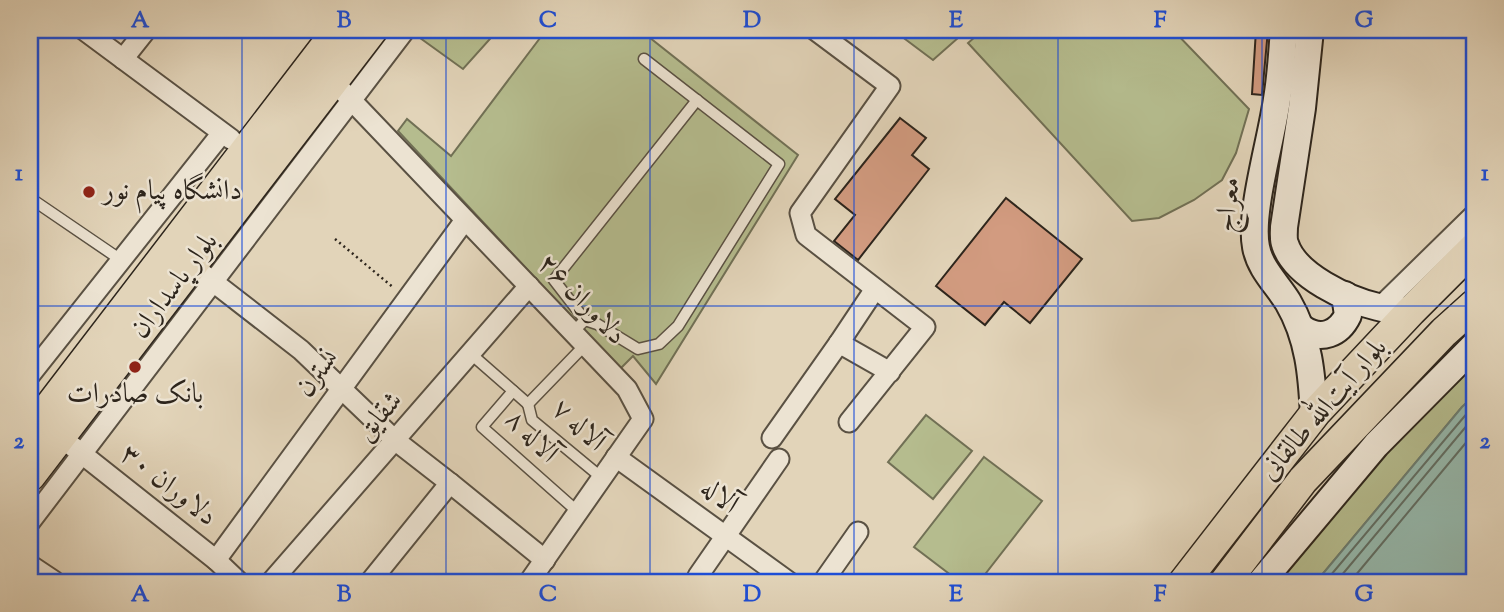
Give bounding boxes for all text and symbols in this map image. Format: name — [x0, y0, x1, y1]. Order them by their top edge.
text: A — [131, 5, 150, 38]
text: B — [337, 5, 352, 38]
text: C — [539, 5, 557, 38]
text: D — [743, 5, 761, 38]
text: E — [949, 5, 963, 38]
text: F — [1154, 5, 1167, 38]
text: G — [1355, 5, 1374, 38]
text: 1 — [15, 158, 23, 191]
text: 1 — [1481, 158, 1489, 191]
place label: دانشگاه پیام نور — [100, 172, 242, 214]
street label: معراج — [1206, 175, 1255, 235]
marker: دانشگاه پیام نور — [81, 184, 97, 200]
street label: بلوار پاسداران — [121, 224, 229, 348]
street label: دلاوران ۲۶ — [527, 245, 635, 355]
street label: بلوار آیت‌الله طالقانی — [1248, 327, 1397, 490]
street label: نسترن — [287, 341, 349, 407]
marker: بانک صادرات — [127, 359, 143, 375]
place label: بانک صادرات — [67, 375, 203, 415]
street label: شقایق — [347, 383, 413, 451]
street label: آلاله ۷ — [542, 390, 616, 464]
street label: آلاله ۸ — [495, 401, 569, 475]
text: 2 — [14, 426, 25, 459]
text: 2 — [1480, 426, 1491, 459]
street label: دلاوران ۳۰ — [111, 435, 225, 537]
street label: آلاله — [691, 469, 749, 526]
text: A — [131, 579, 150, 612]
text: B — [337, 579, 352, 612]
text: C — [539, 579, 557, 612]
text: D — [743, 579, 761, 612]
text: E — [949, 579, 963, 612]
text: F — [1154, 579, 1167, 612]
text: G — [1355, 579, 1374, 612]

